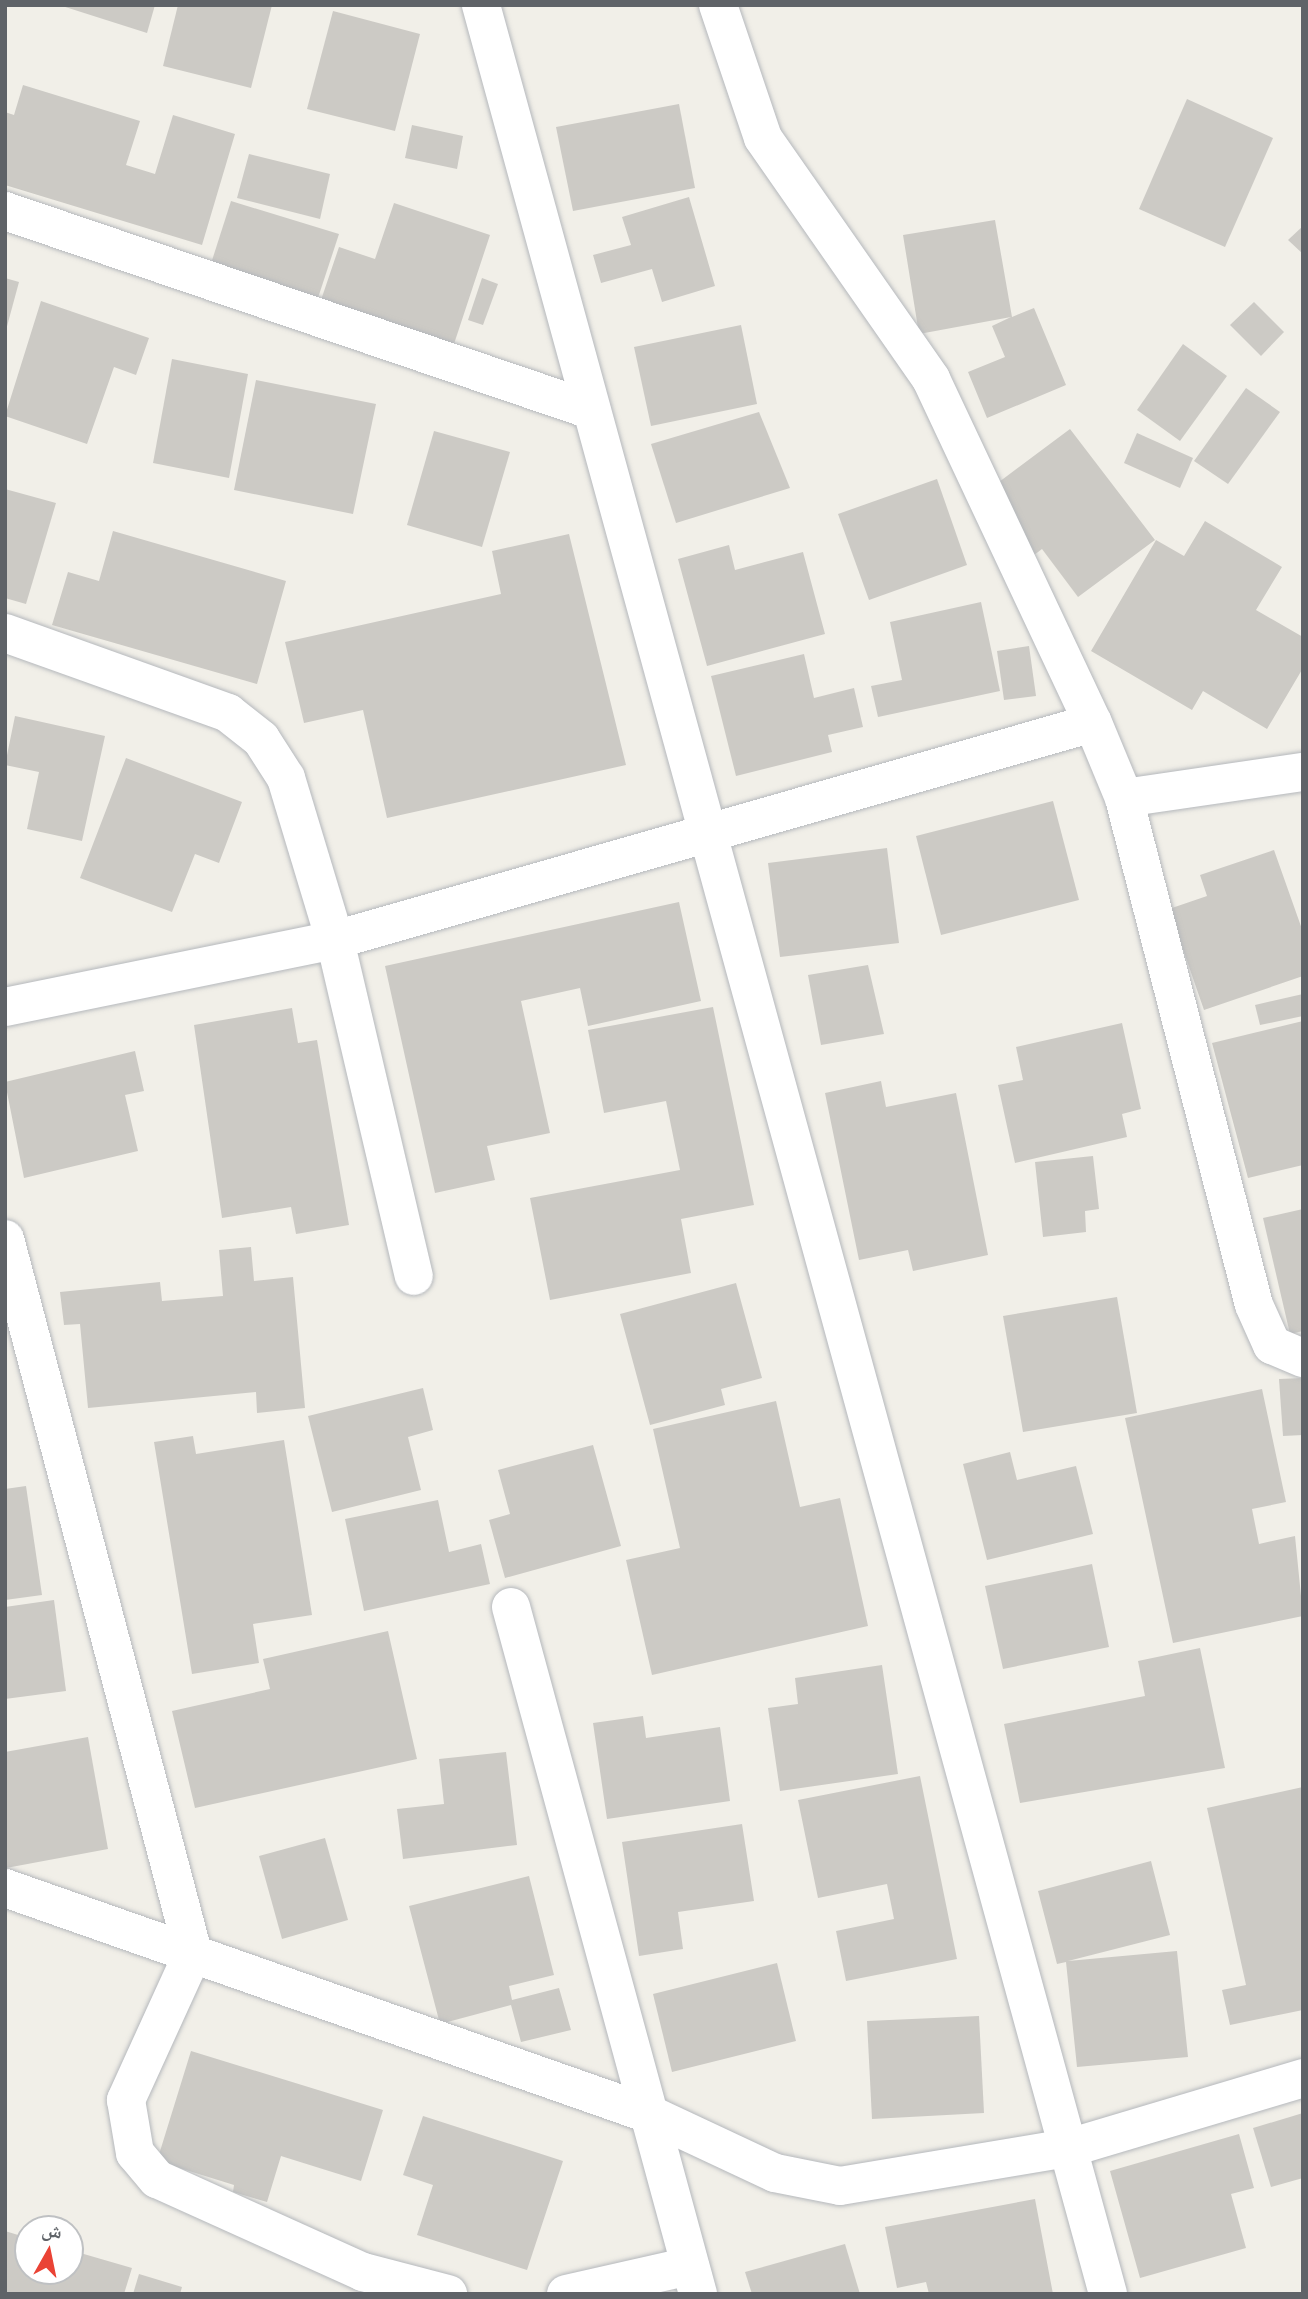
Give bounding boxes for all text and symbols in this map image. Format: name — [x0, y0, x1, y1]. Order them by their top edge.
north arrow — [14, 2215, 84, 2285]
text: ش — [40, 2218, 64, 2244]

